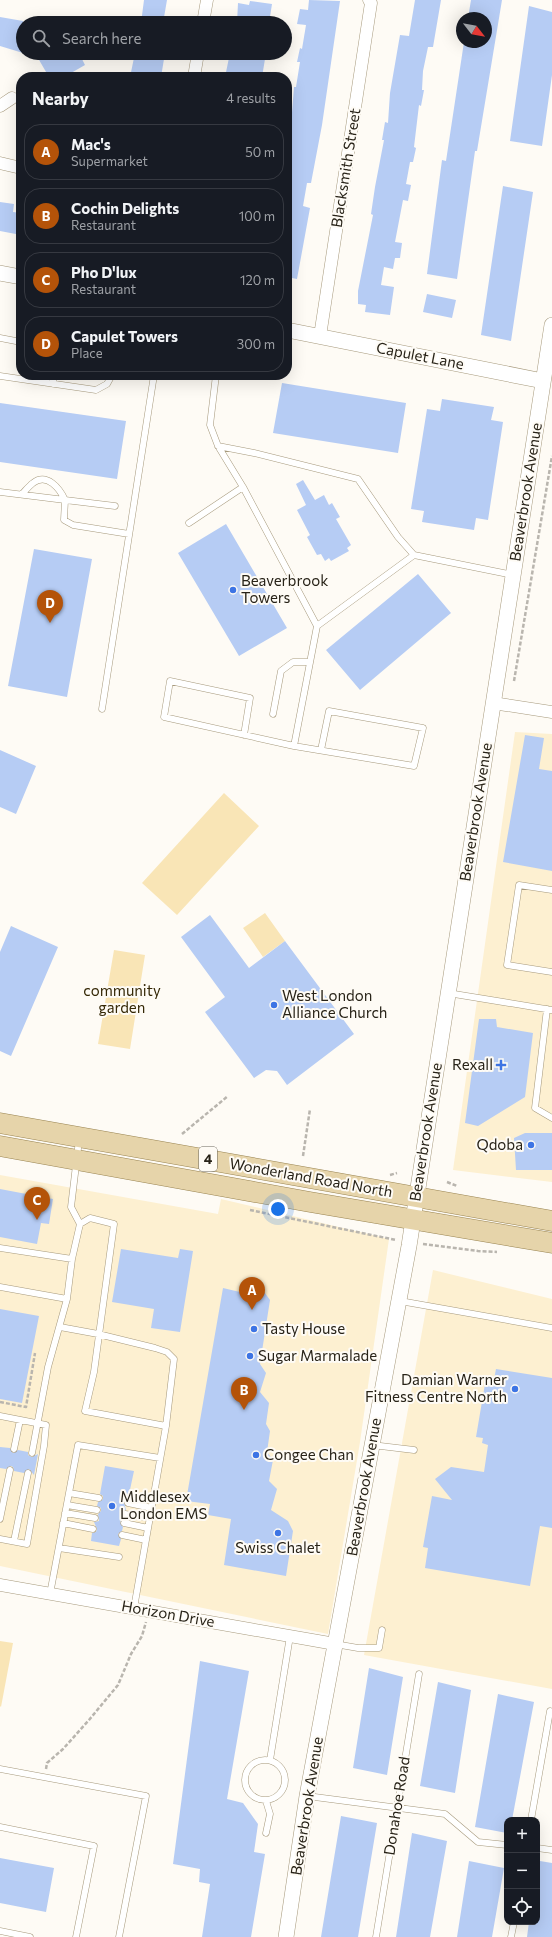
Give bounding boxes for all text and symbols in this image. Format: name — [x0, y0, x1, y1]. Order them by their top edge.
north arrow — [456, 12, 492, 48]
search box — [16, 16, 292, 60]
icon: search — [30, 27, 52, 49]
text: Search here — [62, 29, 141, 47]
text: Nearby — [32, 88, 89, 109]
text: 4 results — [226, 90, 276, 106]
street label: Blacksmith Street — [327, 107, 363, 229]
text: Mac's — [71, 135, 111, 153]
text: A — [41, 144, 51, 160]
text: 50 m — [245, 144, 275, 160]
text: Supermarket — [71, 153, 148, 169]
text: Cochin Delights — [71, 199, 179, 217]
text: B — [42, 208, 50, 224]
text: 100 m — [239, 208, 275, 224]
text: Restaurant — [71, 217, 136, 233]
text: Pho D'lux — [71, 263, 137, 281]
text: C — [42, 272, 50, 288]
text: 120 m — [240, 272, 275, 288]
text: Restaurant — [71, 281, 136, 297]
text: Capulet Towers — [71, 327, 178, 345]
text: D — [41, 336, 51, 352]
text: 300 m — [237, 336, 275, 352]
street label: Capulet Lane — [375, 338, 466, 372]
text: Place — [71, 345, 103, 361]
street label: Beaverbrook Avenue — [505, 421, 545, 562]
place label: Beaverbrook Towers — [241, 571, 328, 606]
marker: Beaverbrook Towers — [228, 585, 238, 595]
pin: D — [37, 590, 63, 623]
street label: Beaverbrook Avenue — [455, 741, 495, 882]
park label: community garden — [83, 981, 161, 1016]
place label: West London Alliance Church — [282, 986, 387, 1021]
marker: West London Alliance Church — [269, 1000, 279, 1010]
place label: Rexall — [452, 1055, 493, 1073]
marker: Rexall — [496, 1060, 506, 1070]
street label: Beaverbrook Avenue — [405, 1061, 445, 1202]
place label: Qdoba — [476, 1135, 523, 1153]
marker: Qdoba — [526, 1140, 536, 1150]
road number: 4 — [199, 1147, 217, 1171]
street label: Wonderland Road North — [228, 1154, 394, 1200]
pin: C — [24, 1187, 50, 1220]
your location — [268, 1199, 288, 1219]
pin: A — [239, 1277, 265, 1310]
place label: Tasty House — [262, 1319, 345, 1337]
marker: Tasty House — [249, 1324, 259, 1334]
place label: Sugar Marmalade — [258, 1346, 377, 1364]
marker: Sugar Marmalade — [245, 1351, 255, 1361]
place label: Damian Warner Fitness Centre North — [365, 1370, 507, 1405]
pin: B — [231, 1377, 257, 1410]
marker: Damian Warner Fitness Centre North — [510, 1384, 520, 1394]
street label: Beaverbrook Avenue — [342, 1416, 384, 1557]
place label: Congee Chan — [264, 1445, 354, 1463]
marker: Congee Chan — [251, 1450, 261, 1460]
place label: Middlesex London EMS — [120, 1487, 208, 1522]
marker: Middlesex London EMS — [107, 1501, 117, 1511]
marker: Swiss Chalet — [273, 1528, 283, 1538]
place label: Swiss Chalet — [235, 1538, 321, 1556]
street label: Horizon Drive — [120, 1596, 216, 1630]
street label: Beaverbrook Avenue — [286, 1735, 326, 1876]
street label: Donahoe Road — [379, 1755, 413, 1857]
map controls — [504, 1817, 540, 1925]
button: + — [504, 1817, 540, 1853]
button: − — [504, 1853, 540, 1889]
button: locate — [504, 1889, 540, 1925]

